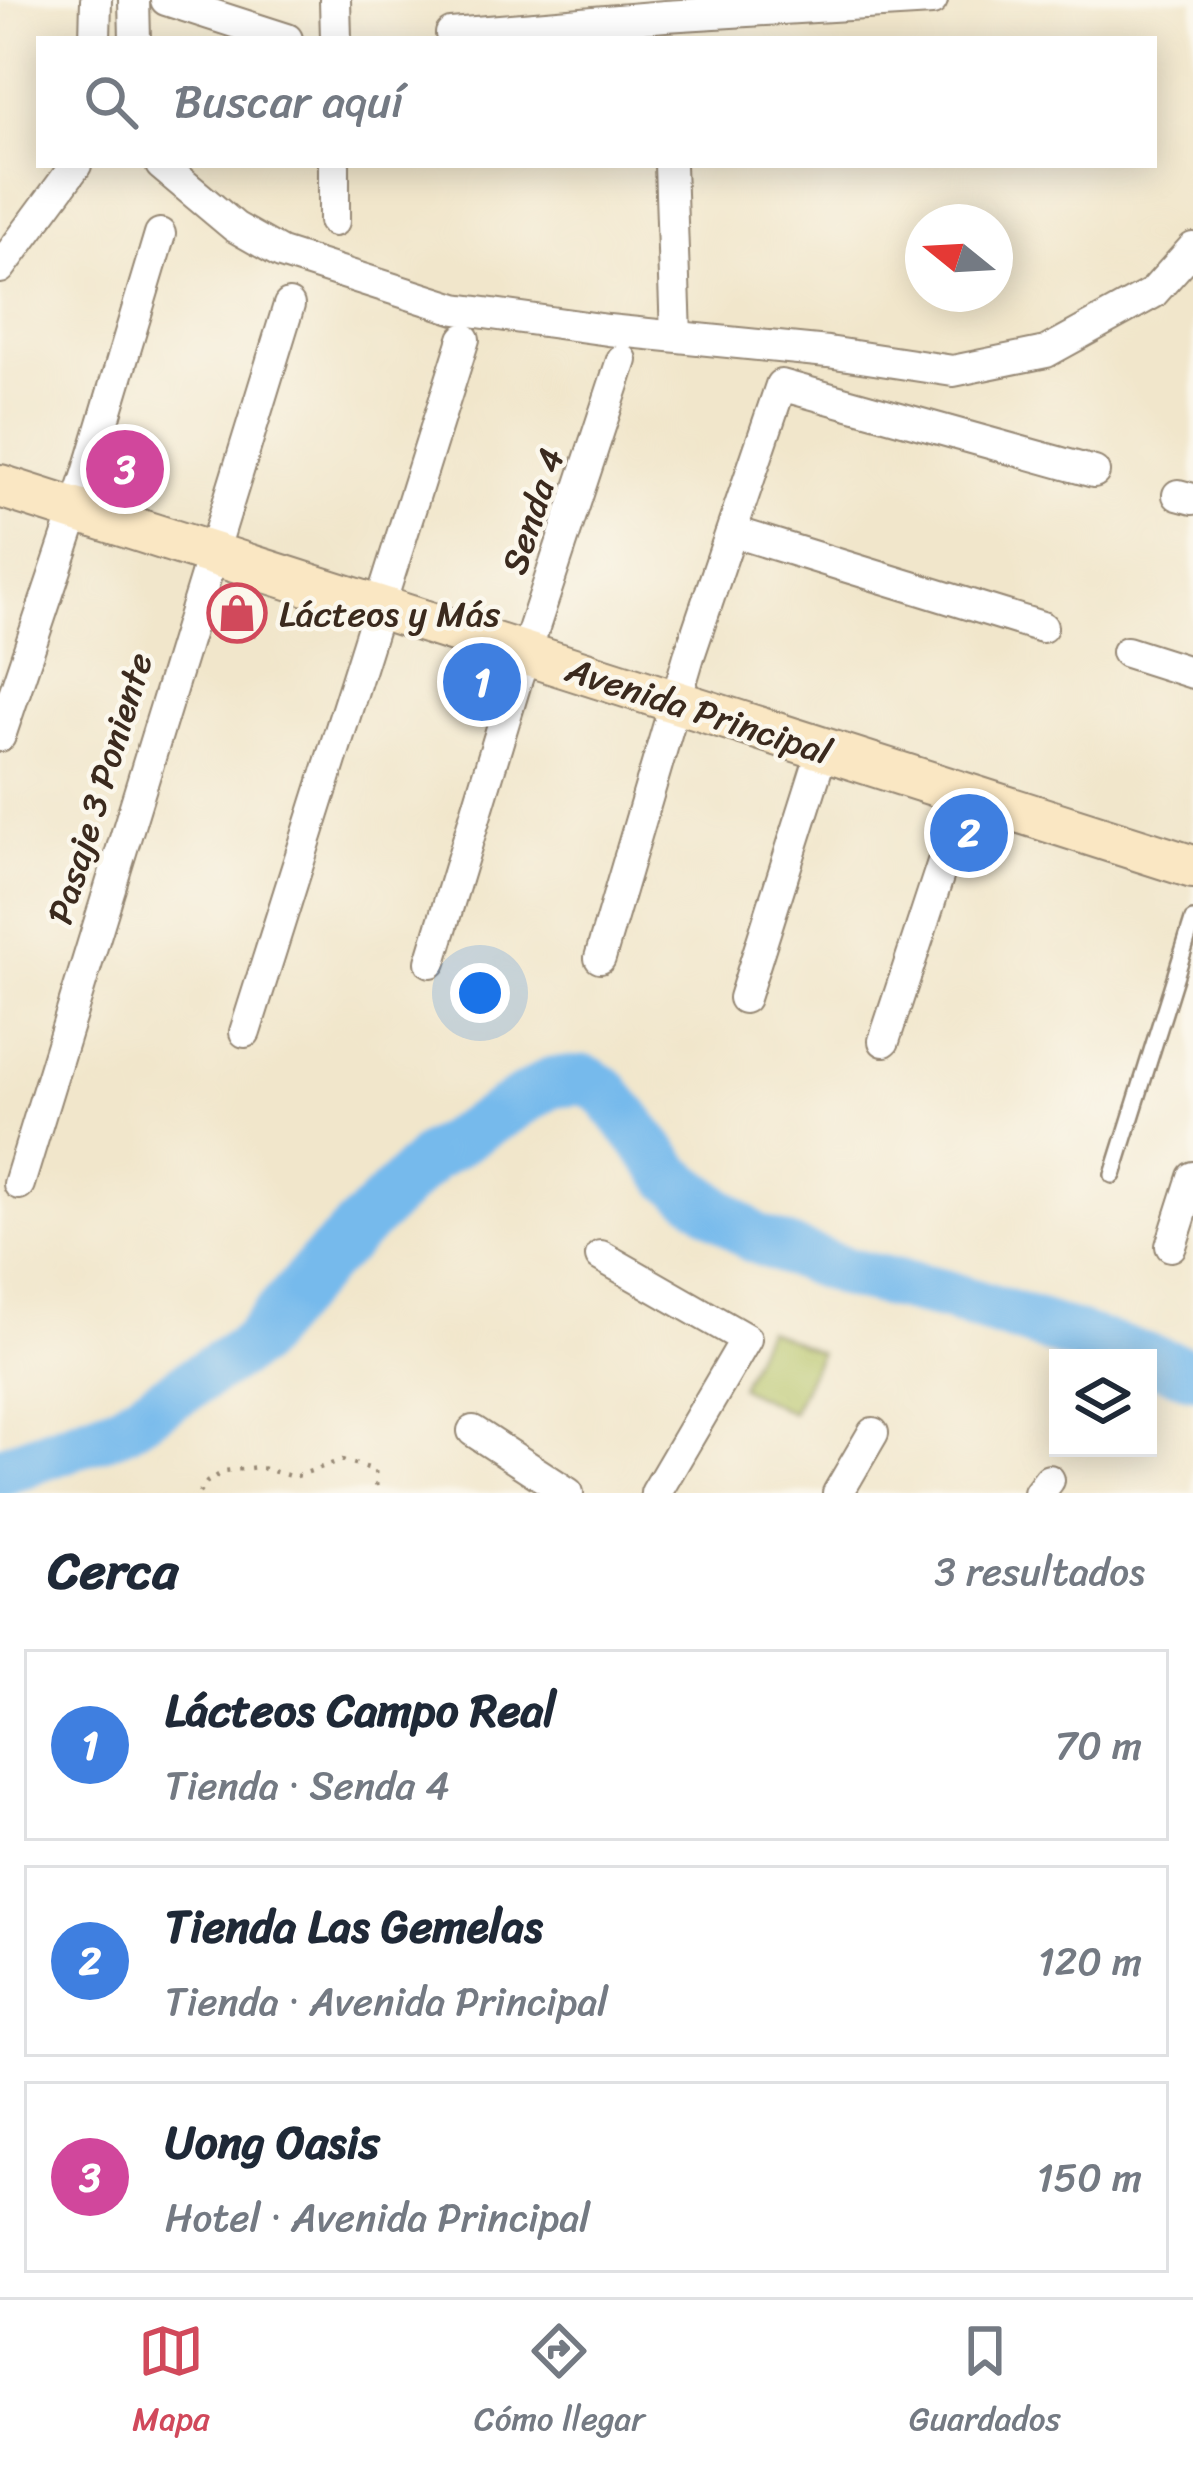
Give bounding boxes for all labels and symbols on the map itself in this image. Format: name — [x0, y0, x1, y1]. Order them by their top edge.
north arrow — [905, 204, 1013, 312]
pin: 3 — [86, 424, 164, 514]
street label: Senda 4 — [483, 440, 583, 583]
shop icon: Lácteos y Más — [206, 582, 268, 644]
place label: Lácteos y Más — [279, 582, 501, 646]
pin: 1 — [443, 637, 521, 727]
street label: Avenida Principal — [557, 638, 840, 784]
street label: Pasaje 3 Poniente — [28, 644, 172, 932]
pin: 2 — [930, 788, 1008, 878]
your location — [450, 963, 510, 1023]

